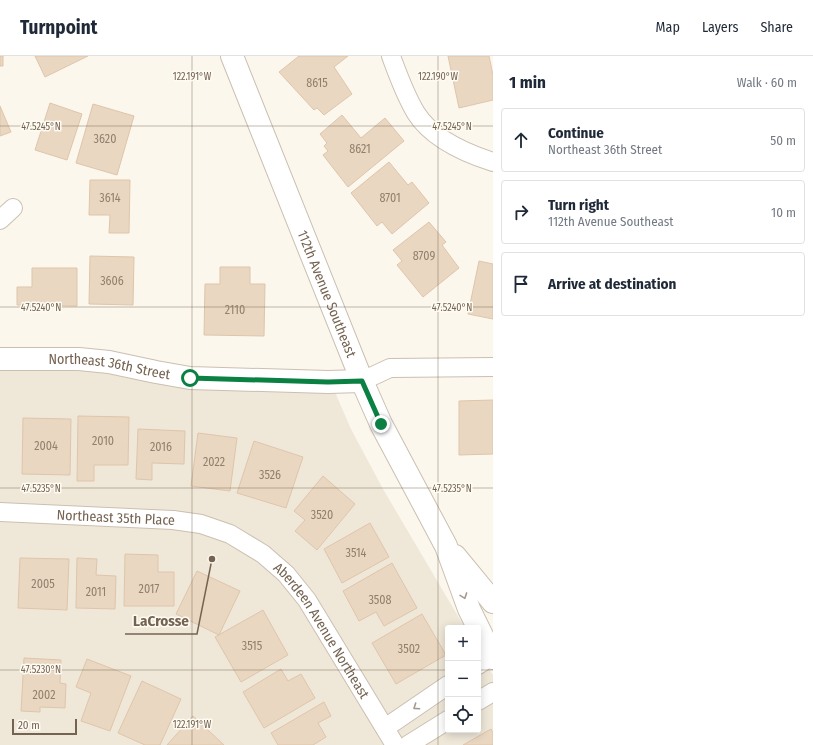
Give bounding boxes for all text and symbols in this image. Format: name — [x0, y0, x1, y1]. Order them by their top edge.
text: Turnpoint — [20, 16, 97, 39]
text: Map — [656, 19, 680, 36]
text: Layers — [702, 19, 738, 36]
text: Share — [760, 19, 793, 36]
text: 122.191°W — [173, 71, 212, 83]
text: 122.190°W — [418, 71, 458, 83]
text: 1 min — [509, 72, 546, 93]
text: Walk · 60 m — [737, 75, 797, 90]
house number: 8615 — [306, 76, 328, 90]
text: 47.5245°N — [21, 121, 61, 133]
text: 47.5245°N — [432, 121, 472, 133]
text: Continue — [548, 124, 604, 142]
icon: ahead — [510, 129, 532, 151]
house number: 3620 — [94, 132, 116, 146]
text: 50 m — [770, 133, 796, 148]
house number: 8621 — [349, 142, 371, 156]
text: Northeast 36th Street — [548, 142, 662, 157]
house number: 3614 — [99, 191, 121, 205]
house number: 8701 — [379, 191, 401, 205]
text: Turn right — [548, 196, 609, 214]
icon: right — [510, 201, 532, 223]
text: 10 m — [771, 205, 796, 220]
text: 112th Avenue Southeast — [548, 214, 674, 229]
street label: 112th Avenue Southeast — [294, 228, 360, 360]
house number: 8709 — [413, 249, 435, 263]
icon: arrive — [510, 273, 532, 295]
house number: 3606 — [100, 274, 124, 288]
text: Arrive at destination — [548, 275, 676, 293]
text: 47.5240°N — [21, 302, 61, 314]
text: 47.5240°N — [432, 302, 472, 314]
house number: 2110 — [225, 303, 245, 317]
street label: Northeast 36th Street — [48, 351, 172, 383]
route start — [181, 369, 199, 387]
route end — [372, 415, 390, 433]
house number: 2010 — [92, 434, 114, 448]
house number: 2004 — [34, 439, 58, 453]
house number: 2016 — [150, 440, 172, 454]
house number: 2022 — [203, 455, 225, 469]
house number: 3526 — [259, 468, 281, 482]
text: 47.5235°N — [21, 483, 61, 495]
text: 47.5235°N — [432, 483, 472, 495]
street label: Northeast 35th Place — [56, 506, 176, 529]
house number: 3520 — [311, 508, 333, 522]
house number: 3514 — [346, 546, 367, 560]
street label: Aberdeen Avenue Northeast — [270, 559, 373, 702]
house number: 2005 — [31, 577, 55, 591]
house number: 2017 — [139, 582, 160, 596]
house number: 2011 — [86, 585, 106, 599]
house number: 3508 — [368, 593, 392, 607]
one-way arrow — [460, 593, 468, 600]
callout: LaCrosse — [125, 607, 197, 634]
text: LaCrosse — [133, 612, 189, 630]
map controls — [445, 625, 481, 733]
button: + — [445, 625, 481, 661]
house number: 3515 — [242, 639, 263, 653]
house number: 3502 — [398, 642, 420, 656]
button: − — [445, 661, 481, 697]
text: 47.5230°N — [21, 664, 61, 676]
house number: 2002 — [33, 688, 55, 702]
button: locate — [445, 697, 481, 733]
one-way arrow — [414, 702, 421, 709]
scale bar — [12, 717, 77, 736]
text: 20 m — [18, 719, 40, 732]
text: 122.191°W — [173, 719, 212, 731]

